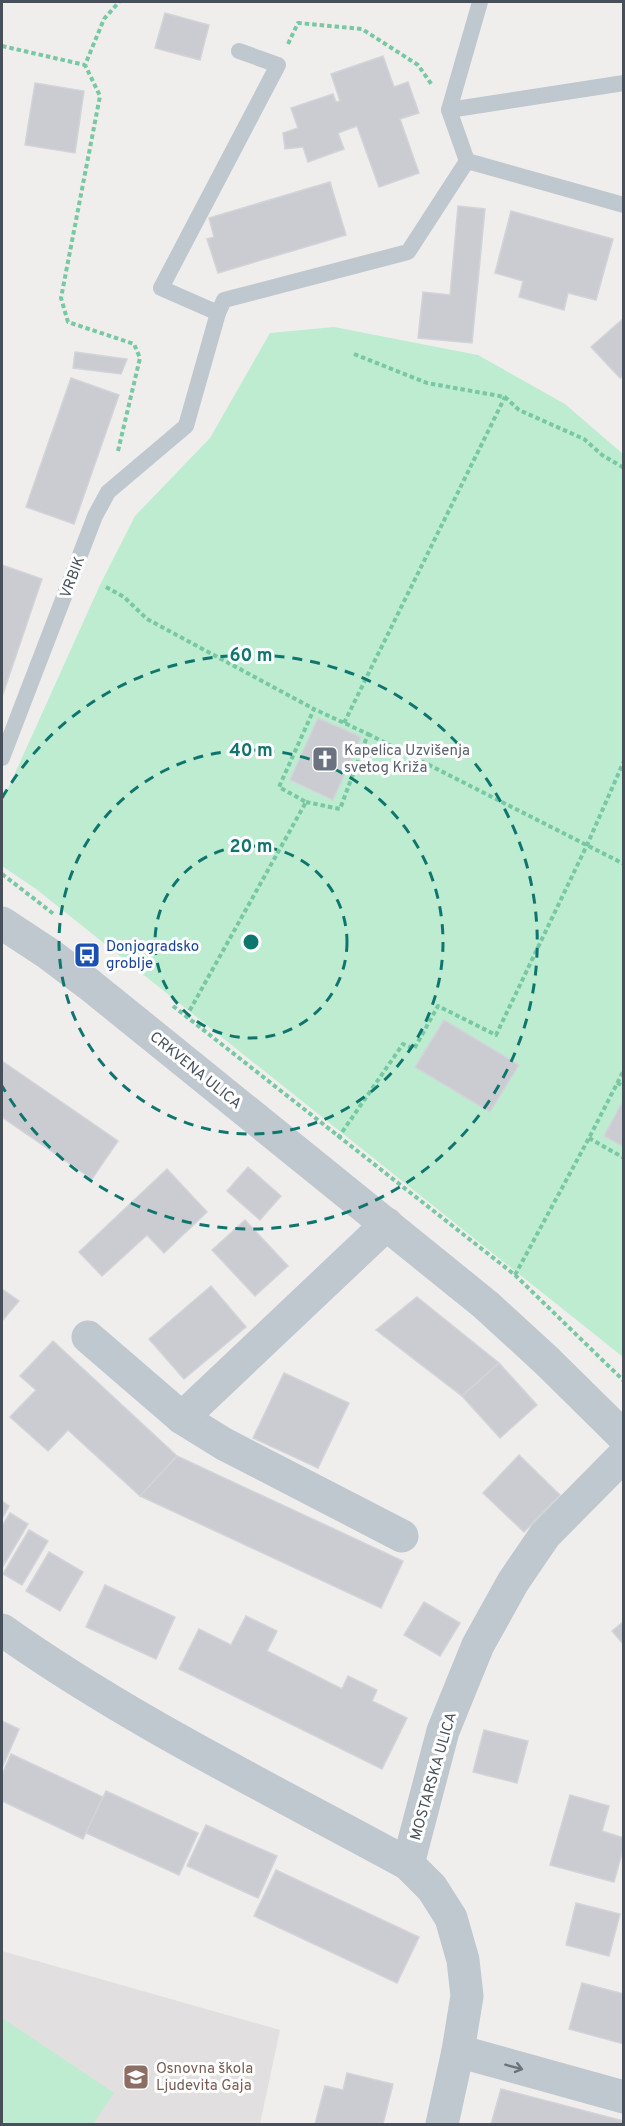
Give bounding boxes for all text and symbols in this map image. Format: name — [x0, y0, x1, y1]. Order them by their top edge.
street label: VRBIK — [57, 554, 90, 601]
text: 60 m — [229, 645, 273, 668]
text: 40 m — [229, 740, 273, 763]
place label: Kapelica Uzvišenja svetog Križa — [344, 742, 470, 778]
church icon: Kapelica Uzvišenja svetog Križa — [310, 744, 340, 774]
text: 20 m — [229, 836, 273, 859]
centre of rings — [241, 932, 261, 952]
place label: Donjogradsko groblje — [106, 938, 199, 974]
bus stop icon: Donjogradsko groblje — [72, 940, 102, 970]
street label: CRKVENA ULICA — [145, 1028, 245, 1114]
street label: MOSTARSKA ULICA — [407, 1710, 462, 1843]
place label: Osnovna škola Ljudevita Gaja — [156, 2060, 253, 2096]
school or university icon: Osnovna škola Ljudevita Gaja — [121, 2062, 151, 2092]
one-way arrow — [505, 2062, 524, 2073]

